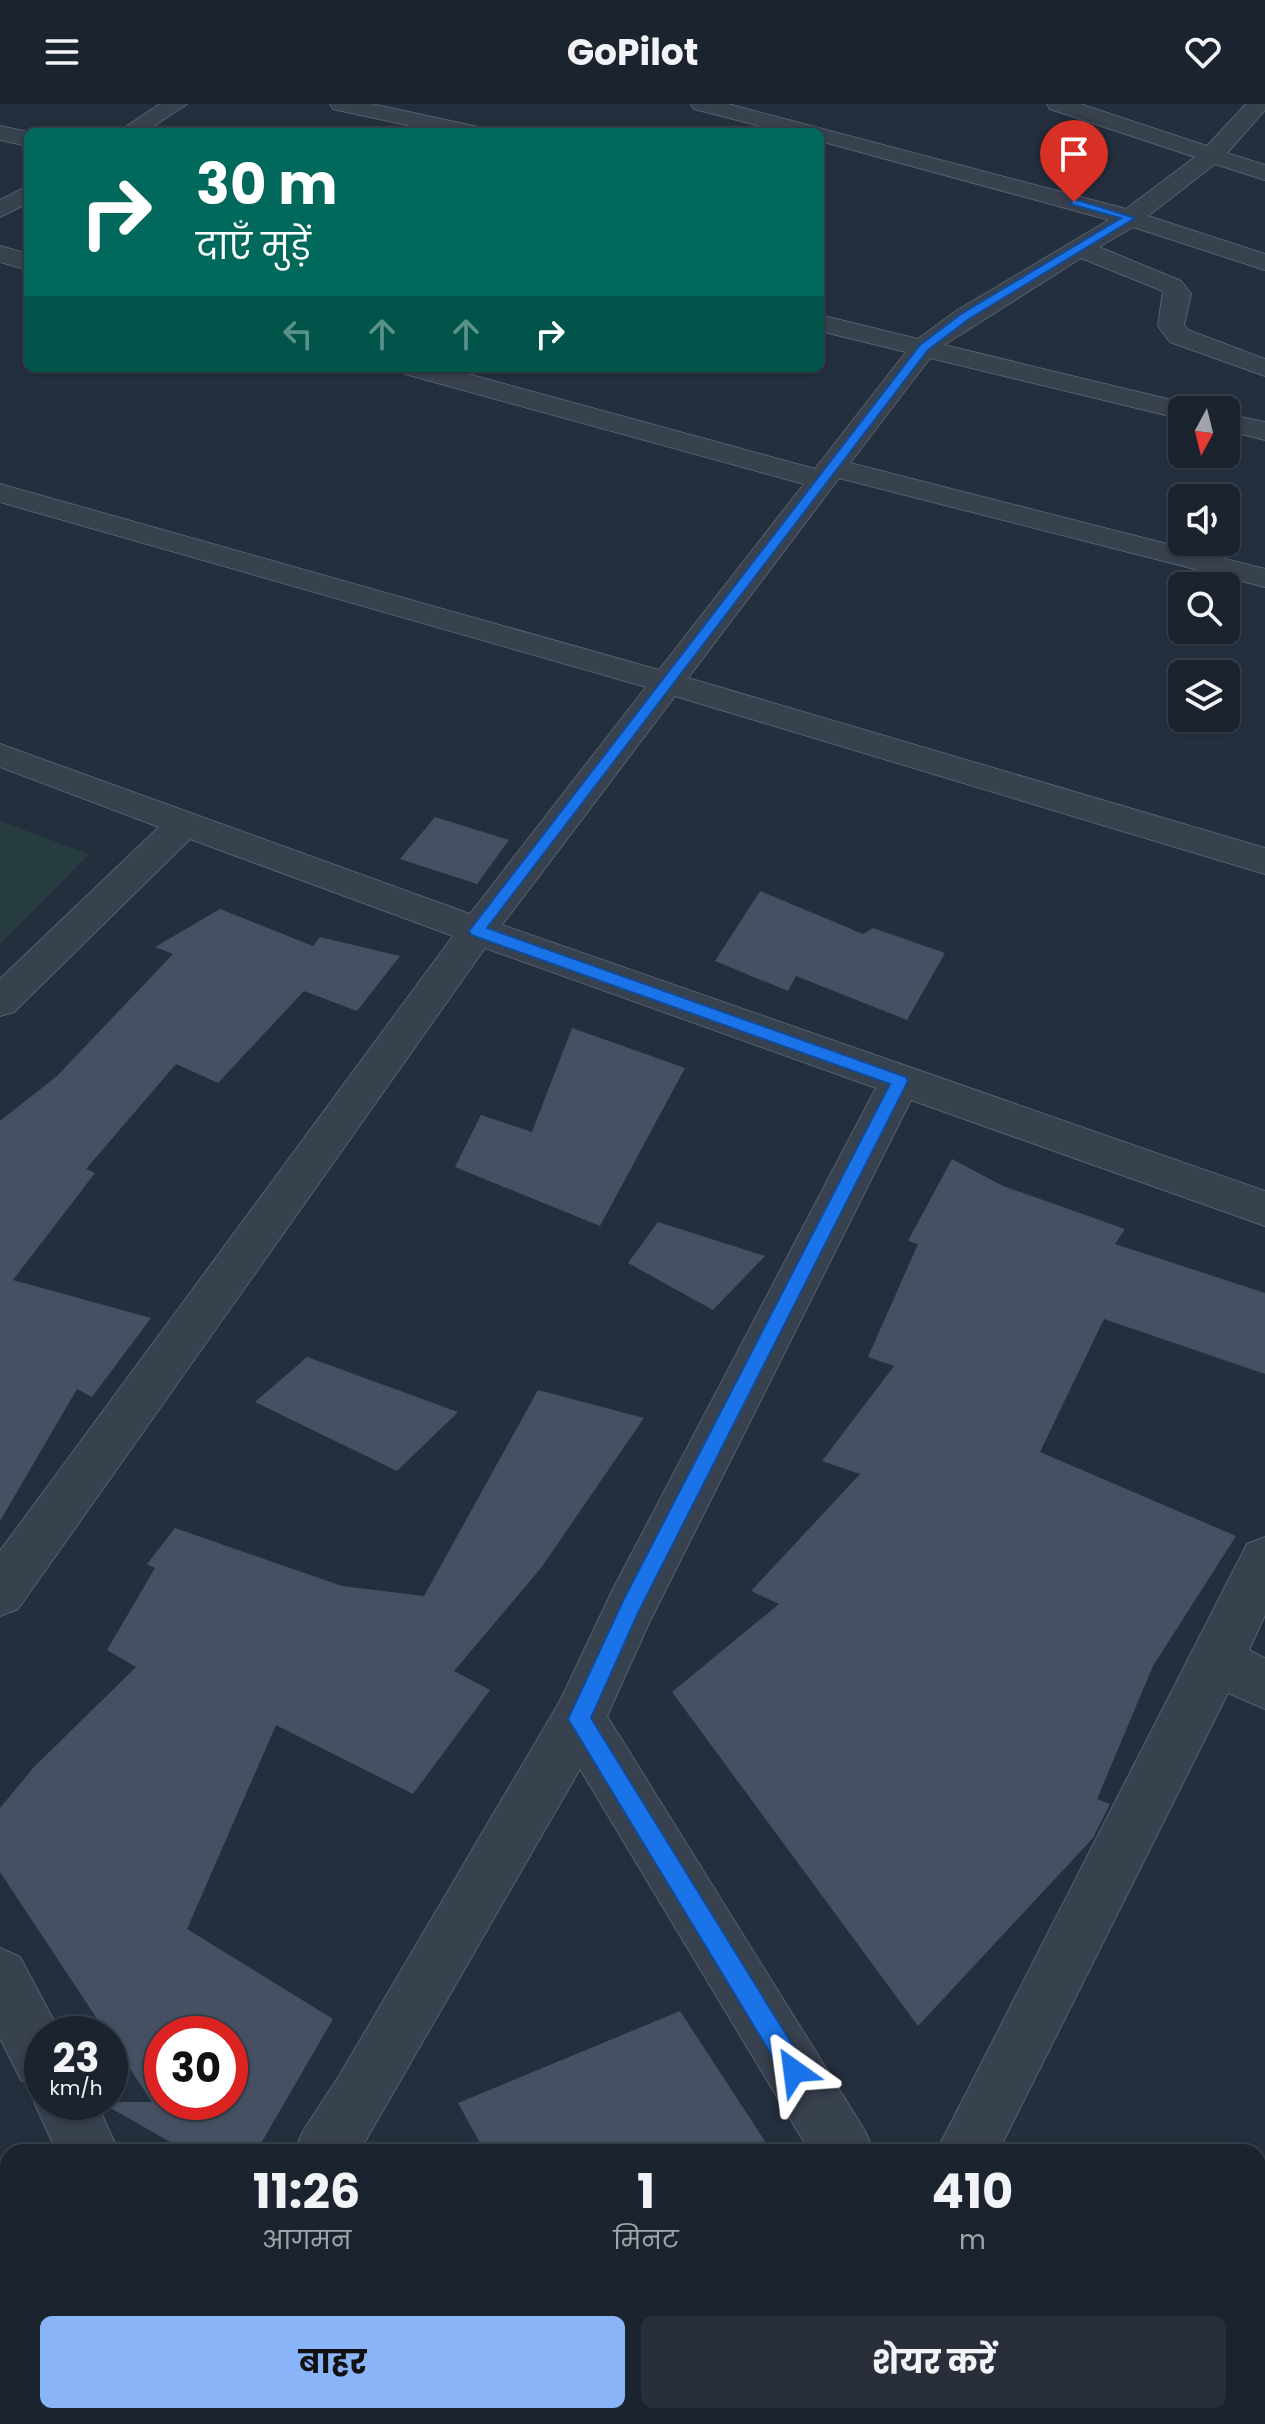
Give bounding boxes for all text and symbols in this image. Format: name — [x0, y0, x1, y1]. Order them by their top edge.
text: GoPilot — [567, 27, 698, 78]
icon: menu — [40, 30, 84, 74]
icon: heart — [1181, 30, 1225, 74]
pin — [1040, 120, 1108, 202]
icon: arrive — [1052, 132, 1096, 176]
text: 30 m — [196, 145, 338, 224]
icon: right — [64, 160, 168, 264]
text: दाएँ मुड़ें — [196, 221, 311, 272]
icon: left — [276, 312, 320, 356]
icon: ahead — [360, 312, 404, 356]
icon: ahead — [444, 312, 488, 356]
icon: right — [528, 312, 572, 356]
north arrow — [1168, 396, 1240, 468]
map controls — [1168, 396, 1240, 732]
button: sound — [1168, 484, 1240, 556]
button: search — [1168, 572, 1240, 644]
button: layers — [1168, 660, 1240, 732]
speed limit sign: 30 — [144, 2016, 248, 2120]
position arrow — [752, 2029, 836, 2113]
text: 23 — [52, 2030, 100, 2086]
text: km/h — [49, 2074, 103, 2102]
text: 11:26 — [253, 2158, 360, 2225]
text: 1 — [637, 2158, 655, 2225]
text: 410 — [931, 2158, 1013, 2225]
text: आगमन — [262, 2222, 351, 2258]
text: मिनट — [613, 2222, 679, 2258]
text: m — [959, 2222, 986, 2258]
button: बाहर — [40, 2316, 625, 2408]
button: शेयर करें — [641, 2316, 1226, 2408]

